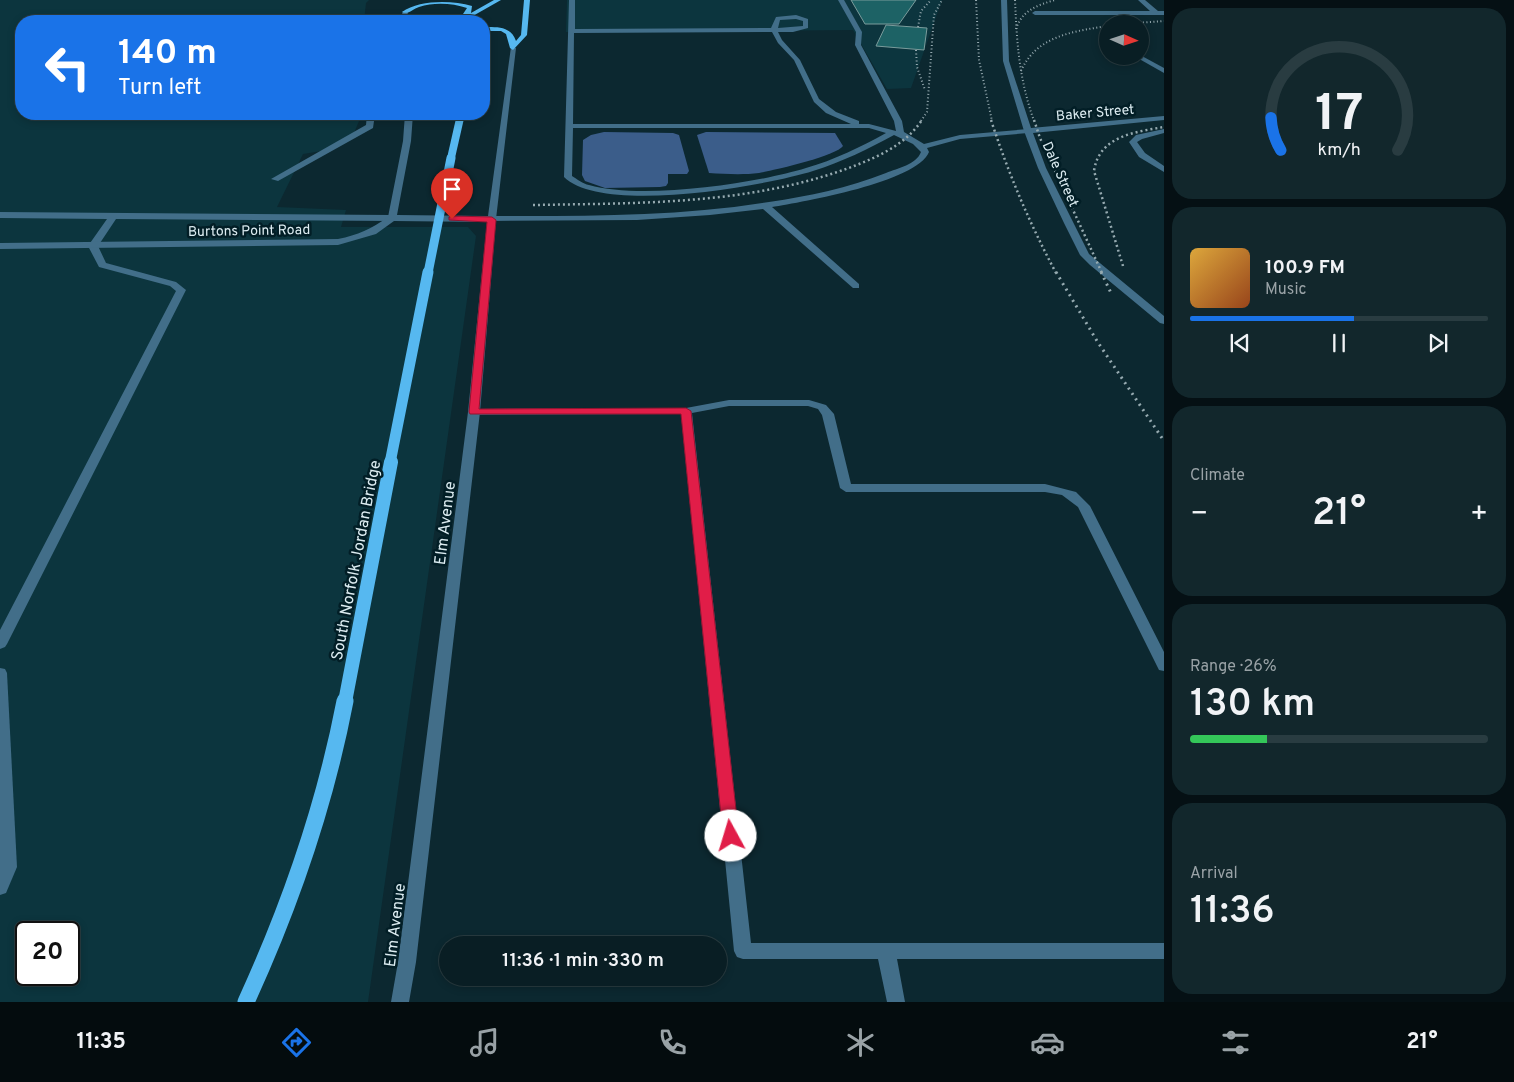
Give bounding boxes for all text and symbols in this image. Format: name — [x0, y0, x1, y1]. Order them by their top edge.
north arrow — [1099, 15, 1149, 65]
map controls — [1099, 15, 1149, 65]
text: 140 m — [118, 32, 217, 76]
icon: left — [35, 35, 100, 100]
text: Turn left — [118, 75, 201, 102]
text: 17 — [1315, 83, 1363, 149]
street label: Baker Street — [1055, 102, 1135, 125]
street label: Dale Street — [1038, 139, 1082, 210]
text: km/h — [1317, 139, 1361, 162]
pin — [431, 168, 473, 219]
icon: arrive — [438, 175, 466, 203]
street label: Burtons Point Road — [188, 222, 310, 241]
text: 100.9 FM — [1265, 256, 1345, 280]
text: Music — [1265, 280, 1306, 300]
icon: previous — [1226, 329, 1254, 357]
icon: pause — [1325, 329, 1353, 357]
icon: next — [1424, 329, 1452, 357]
street label: South Norfolk Jordan Bridge — [328, 459, 386, 662]
text: Climate — [1190, 466, 1245, 486]
street label: Elm Avenue — [431, 480, 461, 566]
text: 21° — [1312, 490, 1366, 539]
text: − — [1190, 497, 1208, 533]
text: + — [1470, 497, 1488, 533]
text: Range · 26% — [1190, 657, 1277, 677]
text: 130 km — [1190, 681, 1315, 730]
position arrow — [704, 809, 756, 861]
text: Arrival — [1190, 864, 1238, 884]
street label: Elm Avenue — [381, 882, 411, 968]
text: 11:36 — [1190, 888, 1275, 937]
speed limit sign: 20 — [15, 921, 80, 986]
text: 11:36 · 1 min · 330 m — [502, 949, 664, 973]
icon: directions — [279, 1025, 314, 1060]
icon: music — [467, 1025, 502, 1060]
icon: phone — [655, 1025, 690, 1060]
icon: climate — [843, 1025, 878, 1060]
icon: car — [1030, 1025, 1065, 1060]
icon: filters — [1218, 1025, 1253, 1060]
text: 11:35 — [76, 1029, 126, 1056]
text: 21° — [1406, 1029, 1438, 1056]

